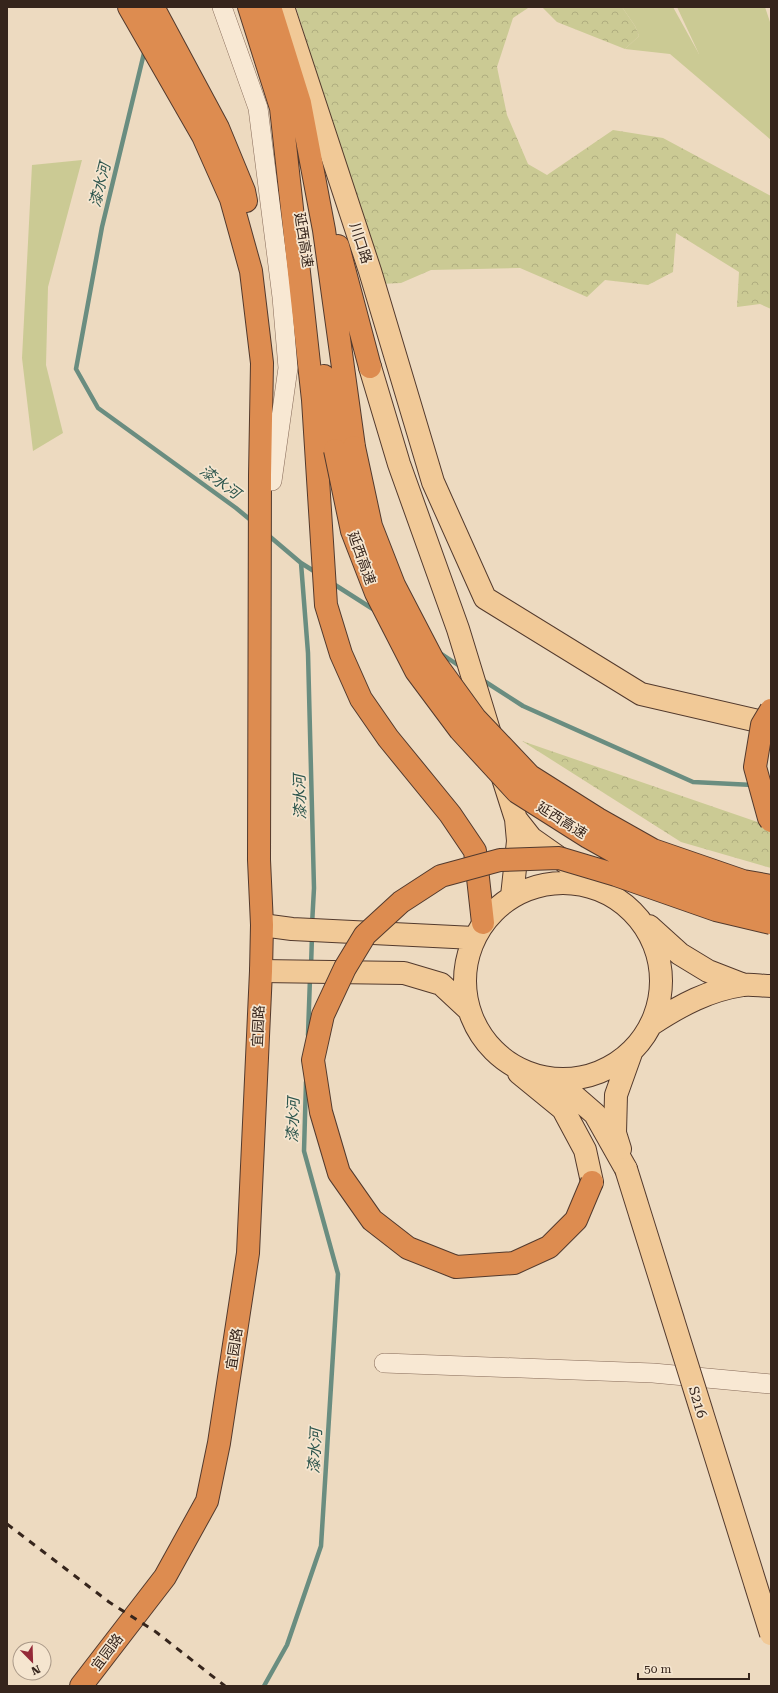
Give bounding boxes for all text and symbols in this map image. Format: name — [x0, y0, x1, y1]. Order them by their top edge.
water label: 漆水河 — [86, 158, 115, 209]
street label: 延西高速 — [292, 211, 316, 269]
street label: 川口路 — [347, 221, 375, 265]
water label: 漆水河 — [197, 461, 246, 504]
street label: 延西高速 — [345, 529, 379, 587]
water label: 漆水河 — [291, 771, 309, 820]
street label: 延西高速 — [534, 798, 590, 842]
street label: 宜园路 — [249, 1005, 267, 1047]
water label: 漆水河 — [283, 1094, 303, 1143]
street label: 宜园路 — [223, 1327, 245, 1371]
street label: S216 — [686, 1384, 710, 1420]
water label: 漆水河 — [305, 1425, 325, 1474]
street label: 宜园路 — [88, 1630, 126, 1674]
north arrow — [12, 1641, 52, 1681]
scale bar — [638, 1655, 749, 1681]
text: N — [29, 1662, 42, 1678]
text: 50 m — [644, 1662, 671, 1676]

